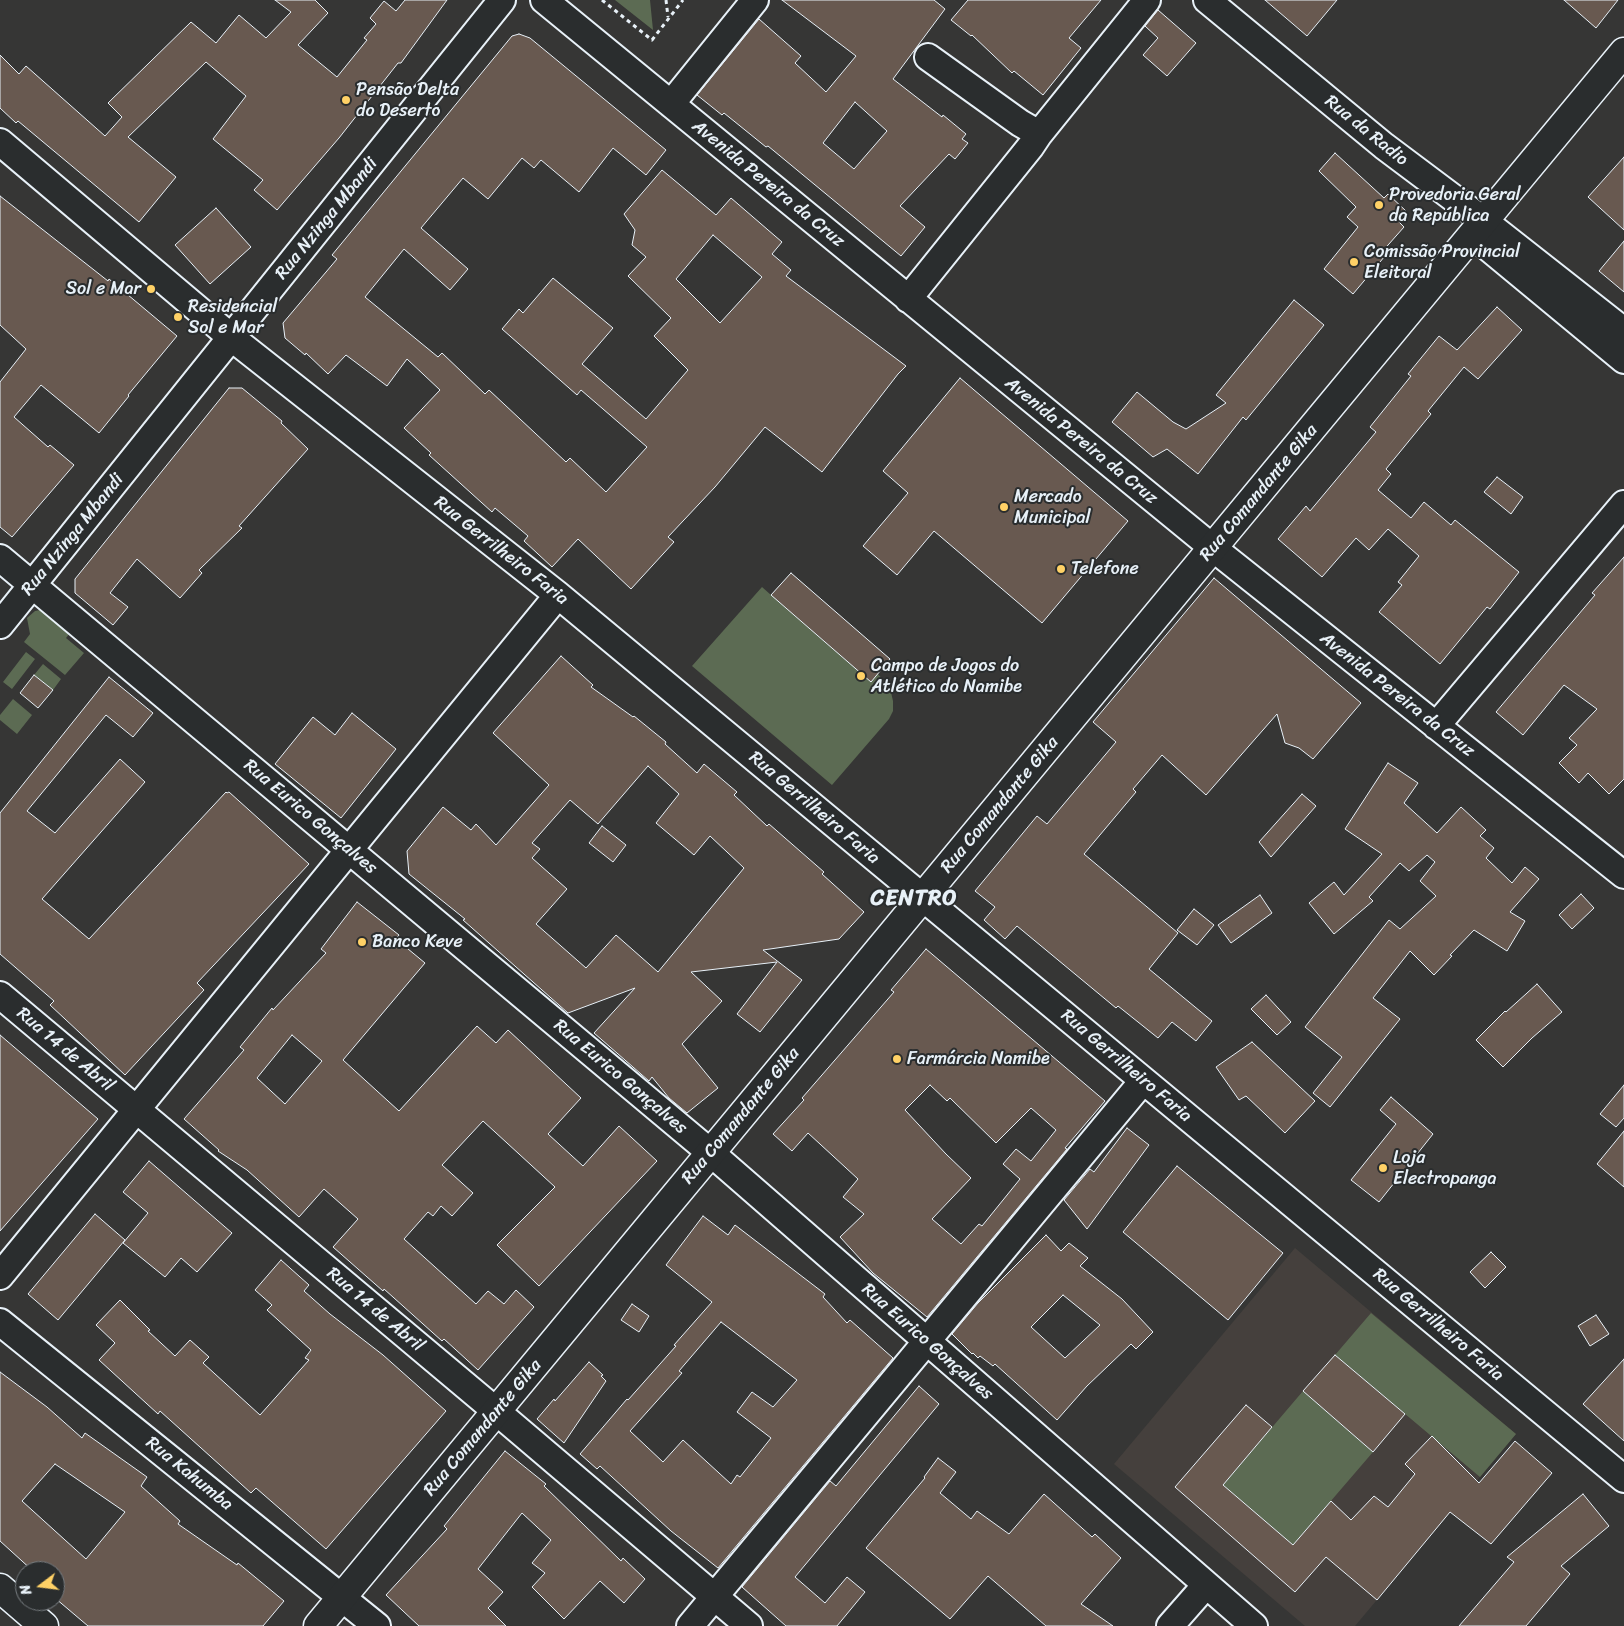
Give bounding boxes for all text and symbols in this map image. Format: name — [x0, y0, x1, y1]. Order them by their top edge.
place label: Pensão Delta do Deserto — [356, 79, 459, 122]
street label: Rua da Radio — [1320, 91, 1412, 171]
marker: Pensão Delta do Deserto — [340, 94, 352, 106]
street label: Avenida Pereira da Cruz — [687, 116, 849, 252]
street label: Rua Nzinga Mbandi — [271, 154, 383, 284]
place label: Provedoria Geral da República — [1389, 184, 1521, 226]
marker: Provedoria Geral da República — [1373, 199, 1385, 211]
place label: Comissão Provincial Eleitoral — [1364, 241, 1520, 284]
marker: Comissão Provincial Eleitoral — [1348, 256, 1360, 268]
place label: Sol e Mar — [66, 278, 141, 300]
marker: Sol e Mar — [145, 283, 157, 295]
place label: Residencial Sol e Mar — [188, 296, 277, 338]
marker: Residencial Sol e Mar — [172, 311, 184, 323]
street label: Avenida Pereira da Cruz — [1000, 373, 1162, 509]
street label: Rua Comandante Gika — [1195, 420, 1323, 566]
street label: Rua Nzinga Mbandi — [17, 470, 129, 600]
place label: Mercado Municipal — [1014, 486, 1091, 528]
street label: Rua Gerrilheiro Faria — [430, 492, 572, 610]
marker: Mercado Municipal — [998, 501, 1010, 513]
place label: Telefone — [1071, 558, 1139, 580]
marker: Telefone — [1055, 563, 1067, 575]
street label: Avenida Pereira da Cruz — [1315, 628, 1479, 762]
place label: Campo de Jogos do Atlético do Namibe — [871, 655, 1022, 698]
marker: Campo de Jogos do Atlético do Namibe — [855, 670, 867, 682]
street label: Rua Comandante Gika — [936, 732, 1064, 878]
street label: Rua Gerrilheiro Faria — [744, 747, 884, 869]
street label: Rua Eurico Gonçalves — [239, 755, 381, 879]
district label: CENTRO — [870, 886, 958, 912]
place label: Banco Keve — [372, 931, 463, 953]
marker: Banco Keve — [356, 936, 368, 948]
street label: Rua 14 de Abril — [12, 1003, 118, 1097]
street label: Rua Gerrilheiro Faria — [1056, 1005, 1196, 1127]
street label: Rua Eurico Gonçalves — [549, 1015, 691, 1139]
street label: Rua Comandante Gika — [677, 1043, 805, 1189]
place label: Farmárcia Namibe — [907, 1048, 1050, 1070]
marker: Farmárcia Namibe — [891, 1053, 903, 1065]
place label: Loja Electropanga — [1393, 1147, 1497, 1190]
marker: Loja Electropanga — [1377, 1162, 1389, 1174]
street label: Rua 14 de Abril — [322, 1263, 428, 1357]
street label: Rua Gerrilheiro Faria — [1368, 1264, 1508, 1386]
street label: Rua Eurico Gonçalves — [857, 1279, 997, 1405]
street label: Rua Comandante Gika — [419, 1355, 547, 1501]
street label: Rua Kahumba — [141, 1432, 237, 1516]
north arrow — [15, 1561, 65, 1611]
text: N — [13, 1582, 39, 1598]

